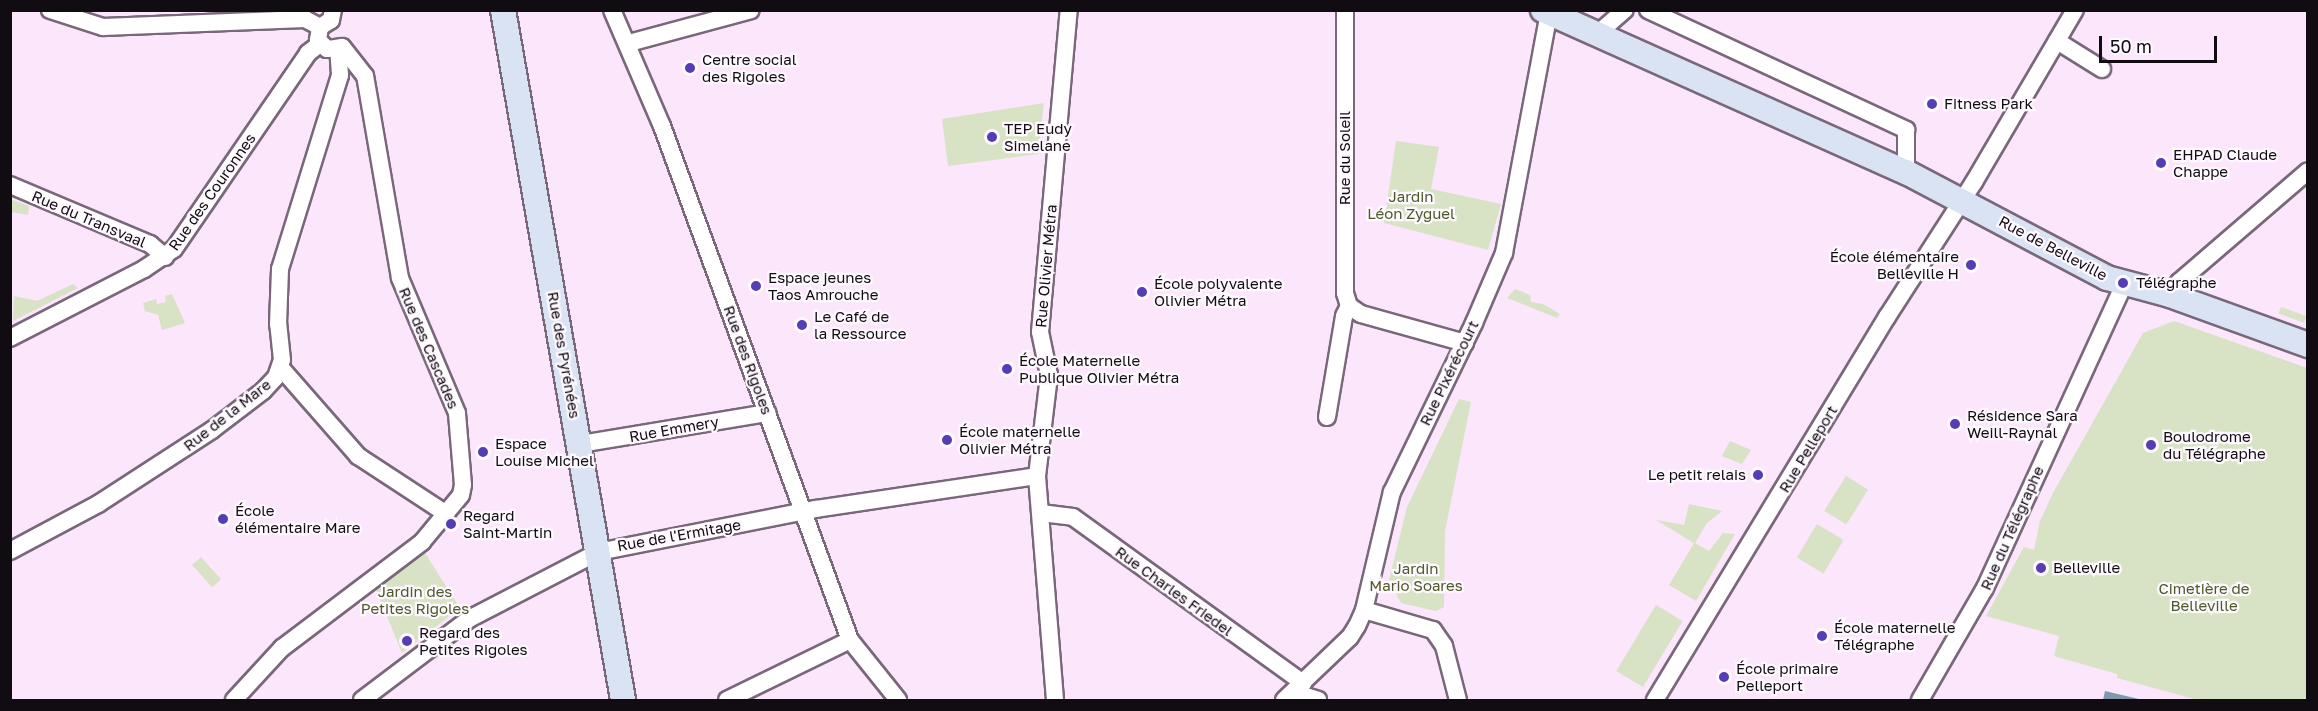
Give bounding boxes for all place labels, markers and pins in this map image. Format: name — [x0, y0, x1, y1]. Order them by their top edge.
place label: Centre social des Rigoles — [702, 50, 797, 85]
marker: Centre social des Rigoles — [683, 61, 697, 75]
place label: Fitness Park — [1944, 95, 2033, 113]
marker: Fitness Park — [1925, 97, 1939, 111]
place label: TEP Eudy Simelane — [1004, 119, 1072, 154]
marker: TEP Eudy Simelane — [985, 130, 999, 144]
place label: EHPAD Claude Chappe — [2173, 145, 2277, 180]
marker: EHPAD Claude Chappe — [2154, 156, 2168, 170]
place label: École élémentaire Belleville H — [1830, 247, 1959, 282]
marker: École élémentaire Belleville H — [1964, 258, 1978, 272]
place label: Espace jeunes Taos Amrouche — [768, 268, 878, 303]
place label: École polyvalente Olivier Métra — [1154, 274, 1282, 309]
marker: Télégraphe — [2114, 274, 2132, 292]
place label: Télégraphe — [2136, 274, 2217, 292]
marker: Espace jeunes Taos Amrouche — [749, 279, 763, 293]
marker: École polyvalente Olivier Métra — [1135, 285, 1149, 299]
place label: Le Café de la Ressource — [814, 307, 906, 342]
marker: Le Café de la Ressource — [795, 318, 809, 332]
place label: École Maternelle Publique Olivier Métra — [1019, 351, 1179, 386]
marker: École Maternelle Publique Olivier Métra — [1000, 362, 1014, 376]
place label: Résidence Sara Weill-Raynal — [1967, 406, 2078, 441]
marker: Résidence Sara Weill-Raynal — [1948, 417, 1962, 431]
place label: École maternelle Olivier Métra — [959, 422, 1080, 457]
place label: Boulodrome du Télégraphe — [2163, 427, 2266, 462]
marker: École maternelle Olivier Métra — [940, 433, 954, 447]
place label: Espace Louise Michel — [495, 434, 594, 469]
marker: Boulodrome du Télégraphe — [2144, 438, 2158, 452]
marker: Espace Louise Michel — [476, 445, 490, 459]
place label: Le petit relais — [1648, 466, 1746, 484]
marker: Le petit relais — [1751, 468, 1765, 482]
place label: École élémentaire Mare — [235, 501, 361, 536]
place label: Regard Saint-Martin — [463, 506, 552, 541]
marker: École élémentaire Mare — [216, 512, 230, 526]
marker: Regard Saint-Martin — [444, 517, 458, 531]
place label: Belleville — [2053, 559, 2120, 577]
marker: Belleville — [2034, 561, 2048, 575]
place label: École maternelle Télégraphe — [1834, 618, 1955, 653]
place label: Regard des Petites Rigoles — [419, 623, 528, 658]
marker: École maternelle Télégraphe — [1815, 629, 1829, 643]
marker: Regard des Petites Rigoles — [400, 634, 414, 648]
place label: École primaire Pelleport — [1736, 659, 1839, 694]
marker: École primaire Pelleport — [1717, 670, 1731, 684]

